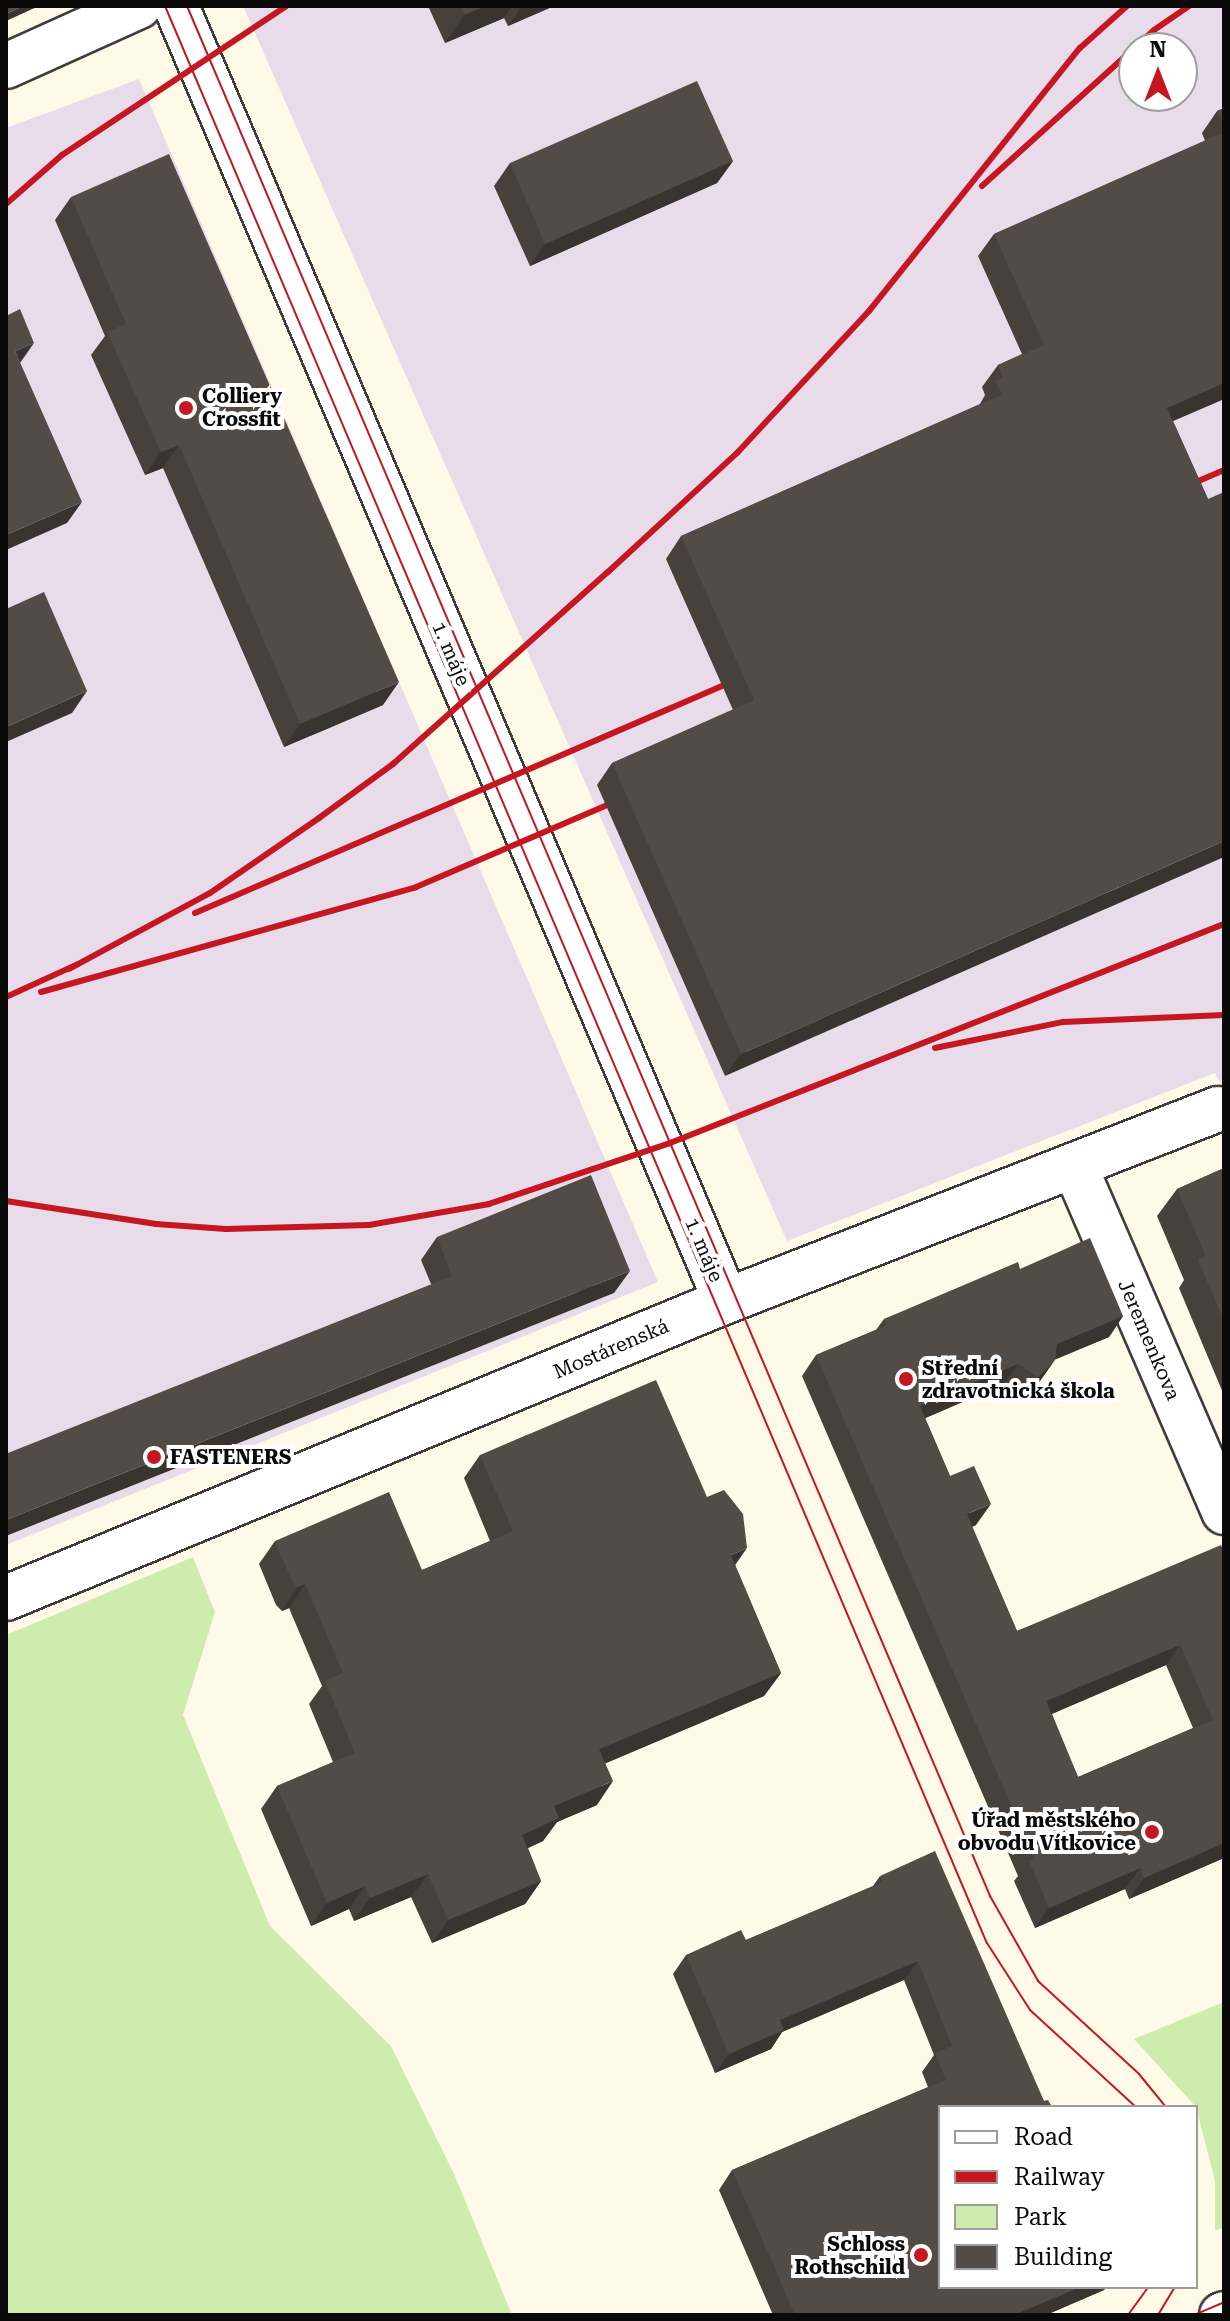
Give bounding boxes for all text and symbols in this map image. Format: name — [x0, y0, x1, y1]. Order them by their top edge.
north arrow — [1118, 32, 1198, 112]
text: N — [1150, 37, 1166, 62]
place label: Colliery Crossfit — [202, 384, 282, 431]
marker: Colliery Crossfit — [177, 399, 195, 417]
street label: 1. máje — [427, 618, 475, 690]
street label: 1. máje — [680, 1214, 728, 1286]
street label: Jeremenkova — [1113, 1276, 1185, 1404]
street label: Mostárenská — [550, 1314, 672, 1384]
place label: Střední zdravotnická škola — [922, 1356, 1115, 1403]
marker: Střední zdravotnická škola — [897, 1370, 915, 1388]
place label: FASTENERS — [170, 1445, 291, 1469]
marker: FASTENERS — [145, 1448, 163, 1466]
place label: Úřad městského obvodu Vítkovice — [958, 1808, 1136, 1855]
marker: Úřad městského obvodu Vítkovice — [1143, 1823, 1161, 1841]
legend — [938, 2105, 1198, 2289]
text: Road — [1014, 2123, 1073, 2151]
text: Railway — [1014, 2163, 1105, 2191]
text: Park — [1014, 2203, 1067, 2231]
place label: Schloss Rothschild — [794, 2232, 905, 2279]
text: Building — [1014, 2243, 1112, 2271]
marker: Schloss Rothschild — [912, 2246, 930, 2264]

